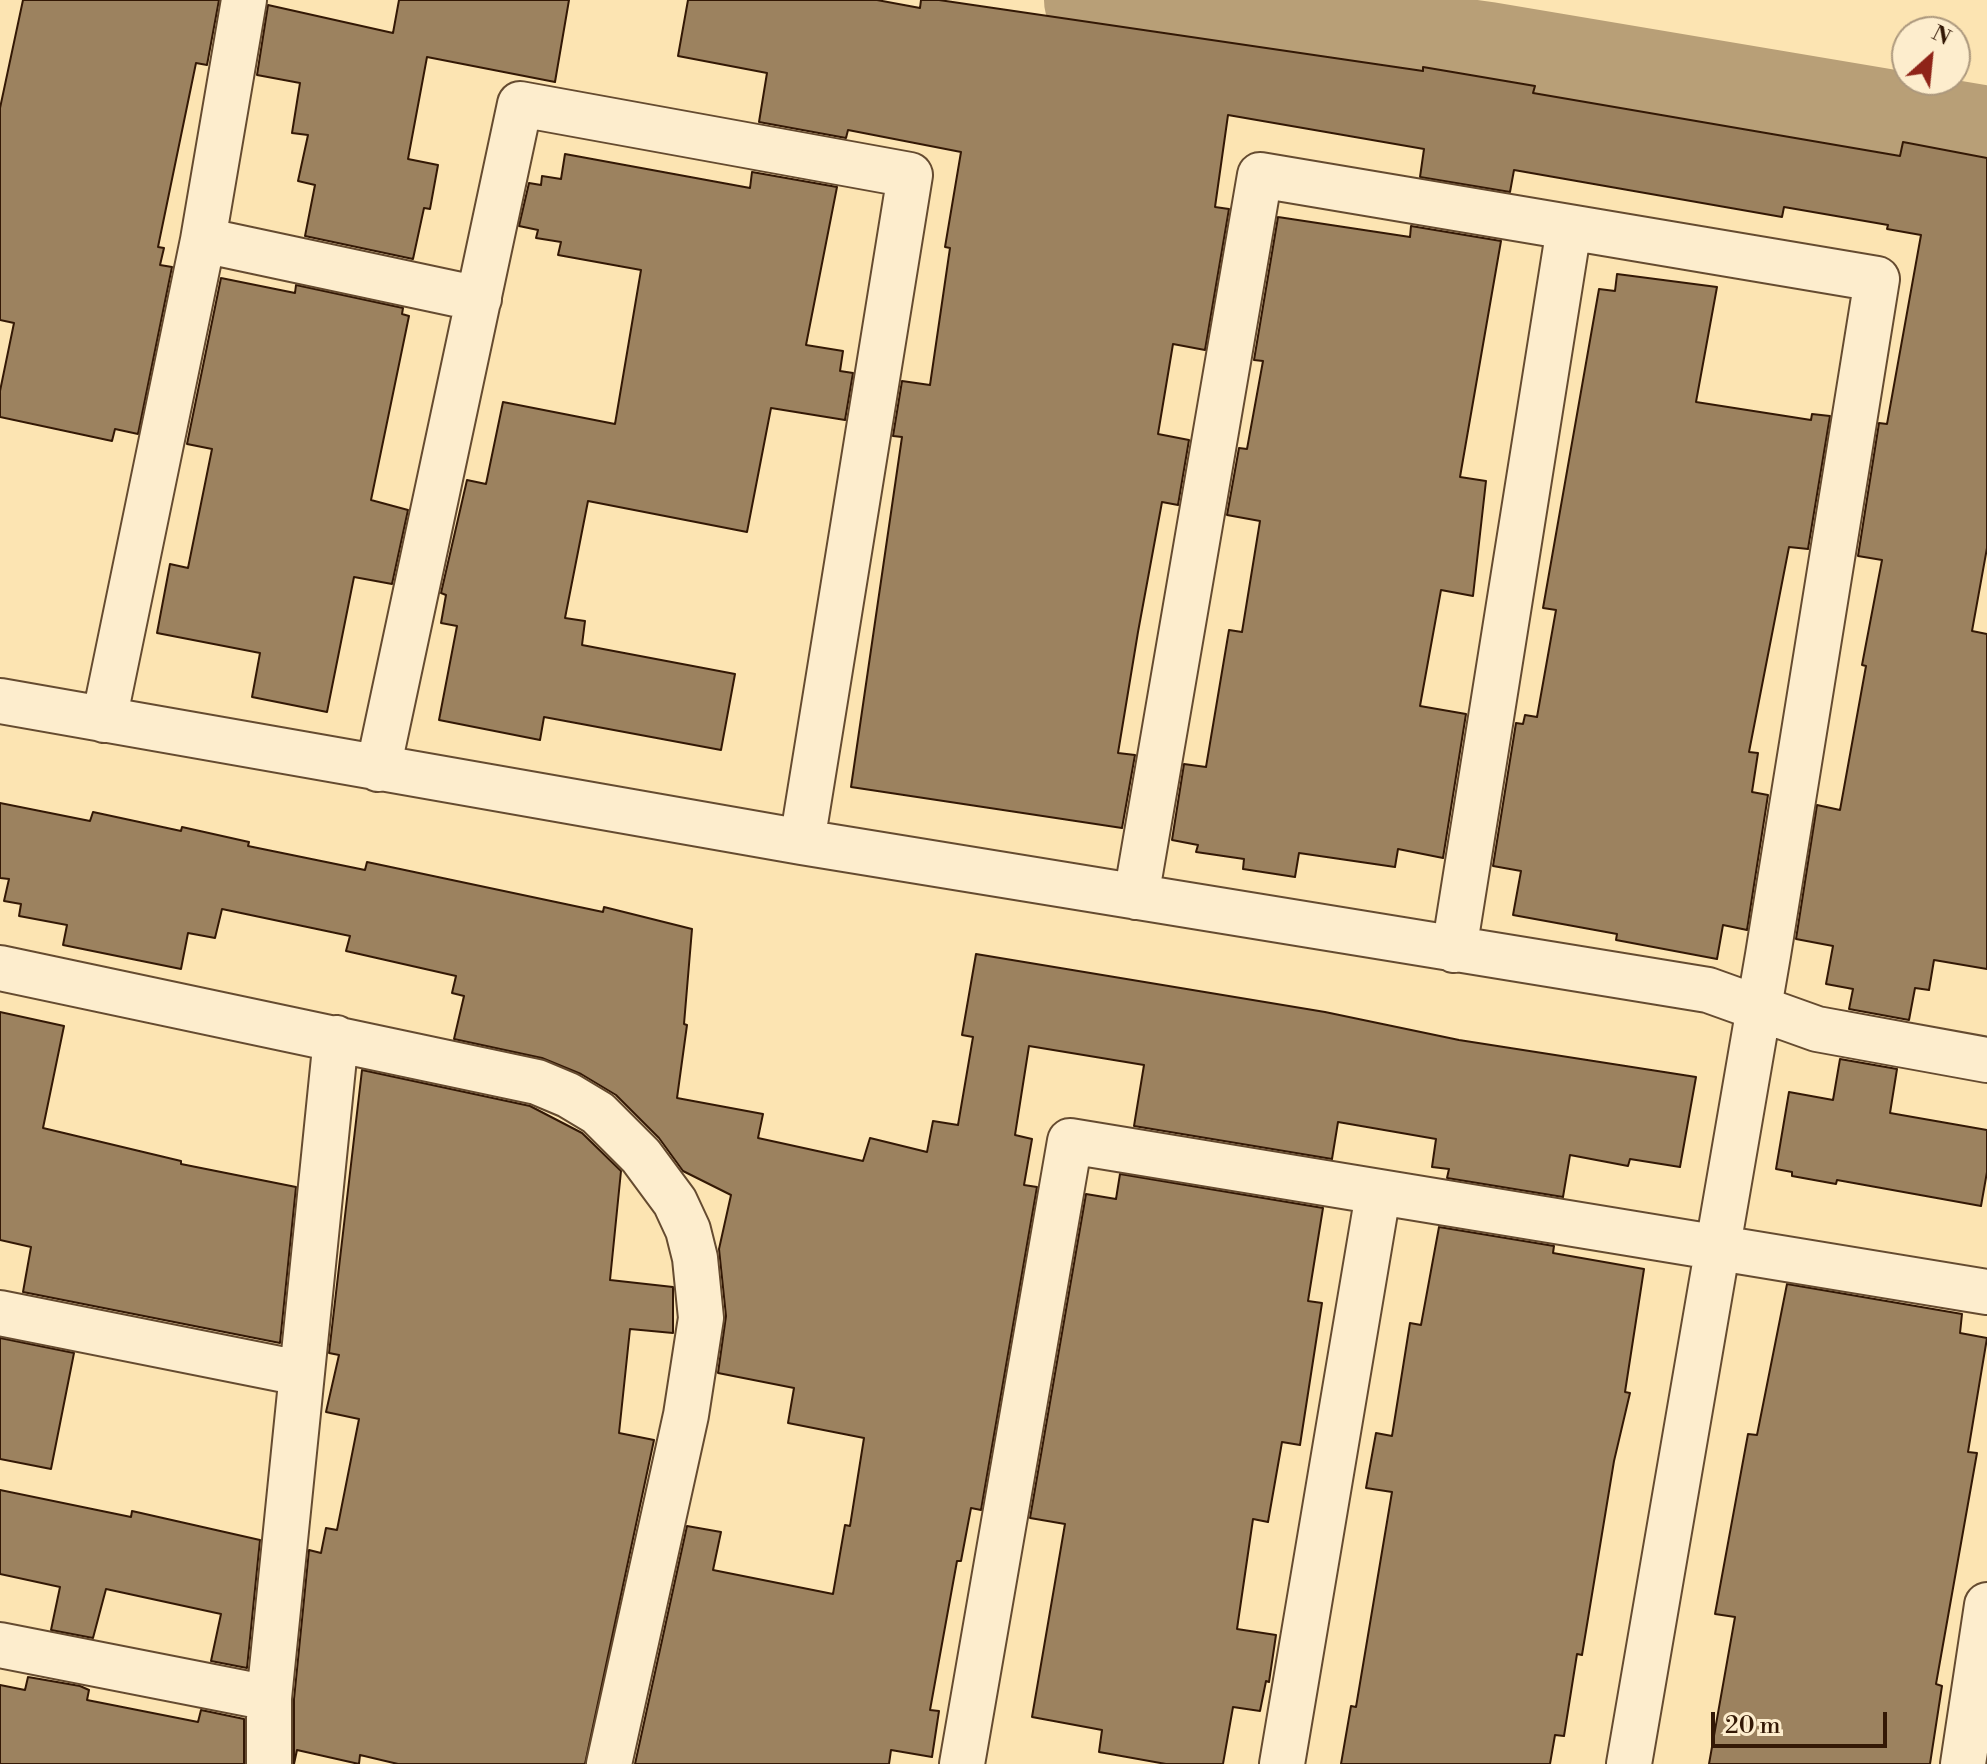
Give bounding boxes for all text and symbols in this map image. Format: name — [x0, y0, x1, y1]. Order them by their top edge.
north arrow — [1891, 16, 1971, 96]
text: N — [1927, 20, 1955, 52]
scale bar — [1715, 1696, 1891, 1746]
text: 20 m — [1725, 1711, 1781, 1741]

